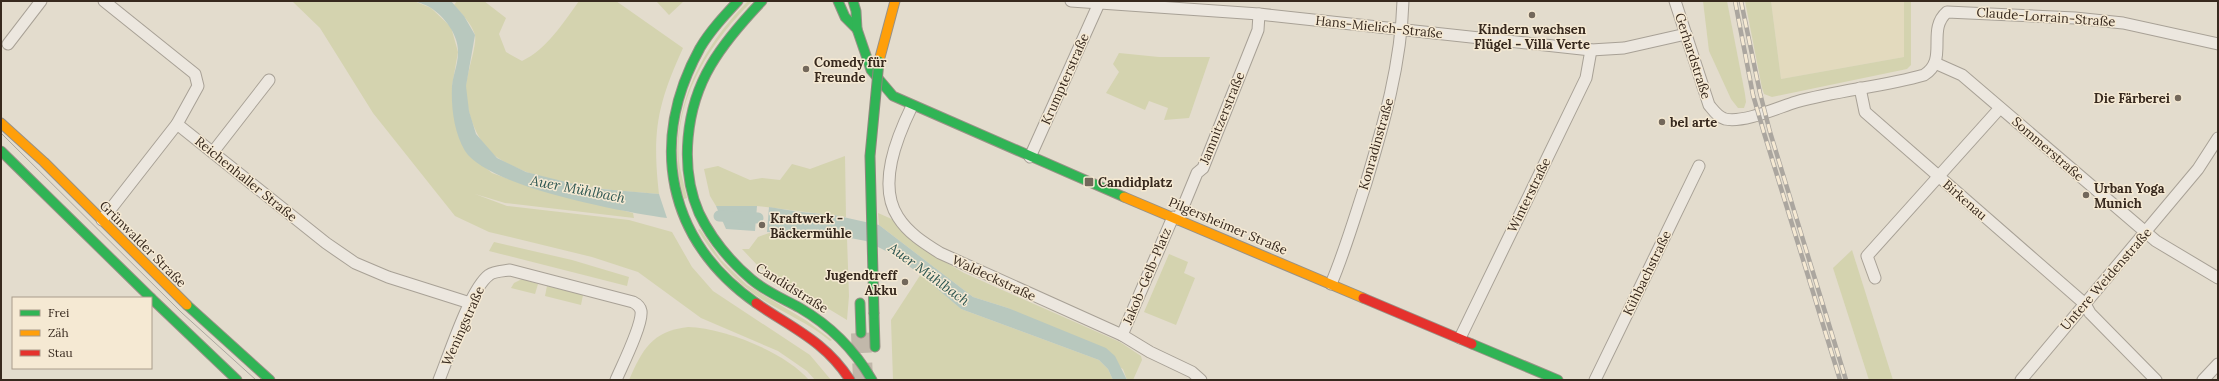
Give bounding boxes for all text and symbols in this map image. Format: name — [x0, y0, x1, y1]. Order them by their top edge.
street label: Claude-Lorrain-Straße — [1976, 4, 2116, 30]
marker: Kindern wachsen Flügel - Villa Verte — [1527, 10, 1537, 20]
street label: Gerhardstraße — [1671, 11, 1715, 101]
street label: Hans-Mielich-Straße — [1314, 12, 1444, 42]
place label: Kindern wachsen Flügel - Villa Verte — [1474, 21, 1590, 53]
street label: Krumpterstraße — [1037, 31, 1093, 127]
place label: Comedy für Freunde — [814, 54, 887, 86]
marker: Comedy für Freunde — [801, 64, 811, 74]
street label: Jamnitzerstraße — [1195, 69, 1248, 168]
place label: Die Färberei — [2094, 90, 2170, 107]
marker: Die Färberei — [2173, 93, 2183, 103]
street label: Konradinstraße — [1355, 96, 1397, 192]
street label: Sommerstraße — [2008, 113, 2088, 185]
place label: bel arte — [1669, 114, 1717, 131]
marker: bel arte — [1657, 117, 1667, 127]
street label: Reichenhaller Straße — [191, 133, 301, 225]
street label: Winterstraße — [1504, 155, 1554, 235]
water label: Auer Mühlbach — [528, 171, 627, 207]
place label: Candidplatz — [1098, 174, 1173, 191]
marker: Candidplatz — [1083, 176, 1095, 188]
street label: Birkenau — [1939, 176, 1991, 224]
place label: Urban Yoga Munich — [2094, 180, 2165, 212]
marker: Urban Yoga Munich — [2081, 190, 2091, 200]
street label: Pilgersheimer Straße — [1166, 193, 1290, 259]
street label: Grünwalder Straße — [96, 197, 190, 291]
place label: Kraftwerk - Bäckermühle — [770, 210, 852, 242]
marker: Kraftwerk - Bäckermühle — [757, 220, 767, 230]
street label: Untere Weidenstraße — [2057, 224, 2155, 334]
street label: Jakob-Gelb-Platz — [1119, 225, 1175, 328]
street label: Kühbachstraße — [1619, 228, 1675, 318]
water label: Auer Mühlbach — [884, 238, 973, 310]
street label: Waldeckstraße — [949, 251, 1039, 305]
street label: Candidstraße — [753, 259, 831, 317]
place label: Jugendtreff Akku — [825, 267, 898, 299]
marker: Jugendtreff Akku — [900, 277, 910, 287]
street label: Weningstraße — [438, 284, 488, 368]
legend — [12, 297, 152, 369]
text: Frei — [48, 305, 69, 320]
text: Zäh — [48, 325, 69, 340]
text: Stau — [48, 345, 73, 360]

